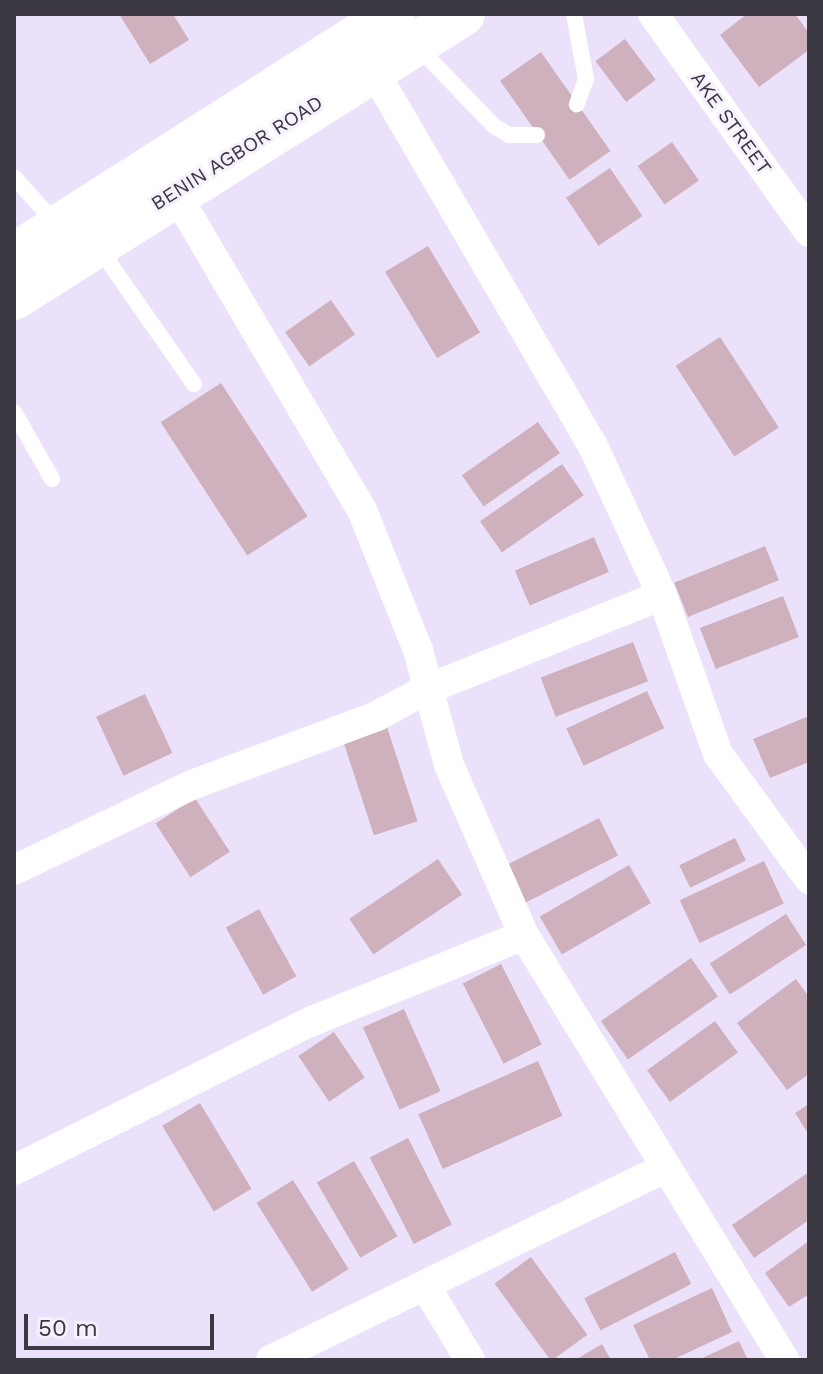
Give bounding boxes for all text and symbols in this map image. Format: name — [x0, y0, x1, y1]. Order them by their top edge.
street label: AKE STREET — [686, 67, 776, 179]
street label: BENIN AGBOR ROAD — [146, 90, 328, 216]
scale bar — [28, 1298, 218, 1348]
text: 50 m — [38, 1314, 98, 1342]

